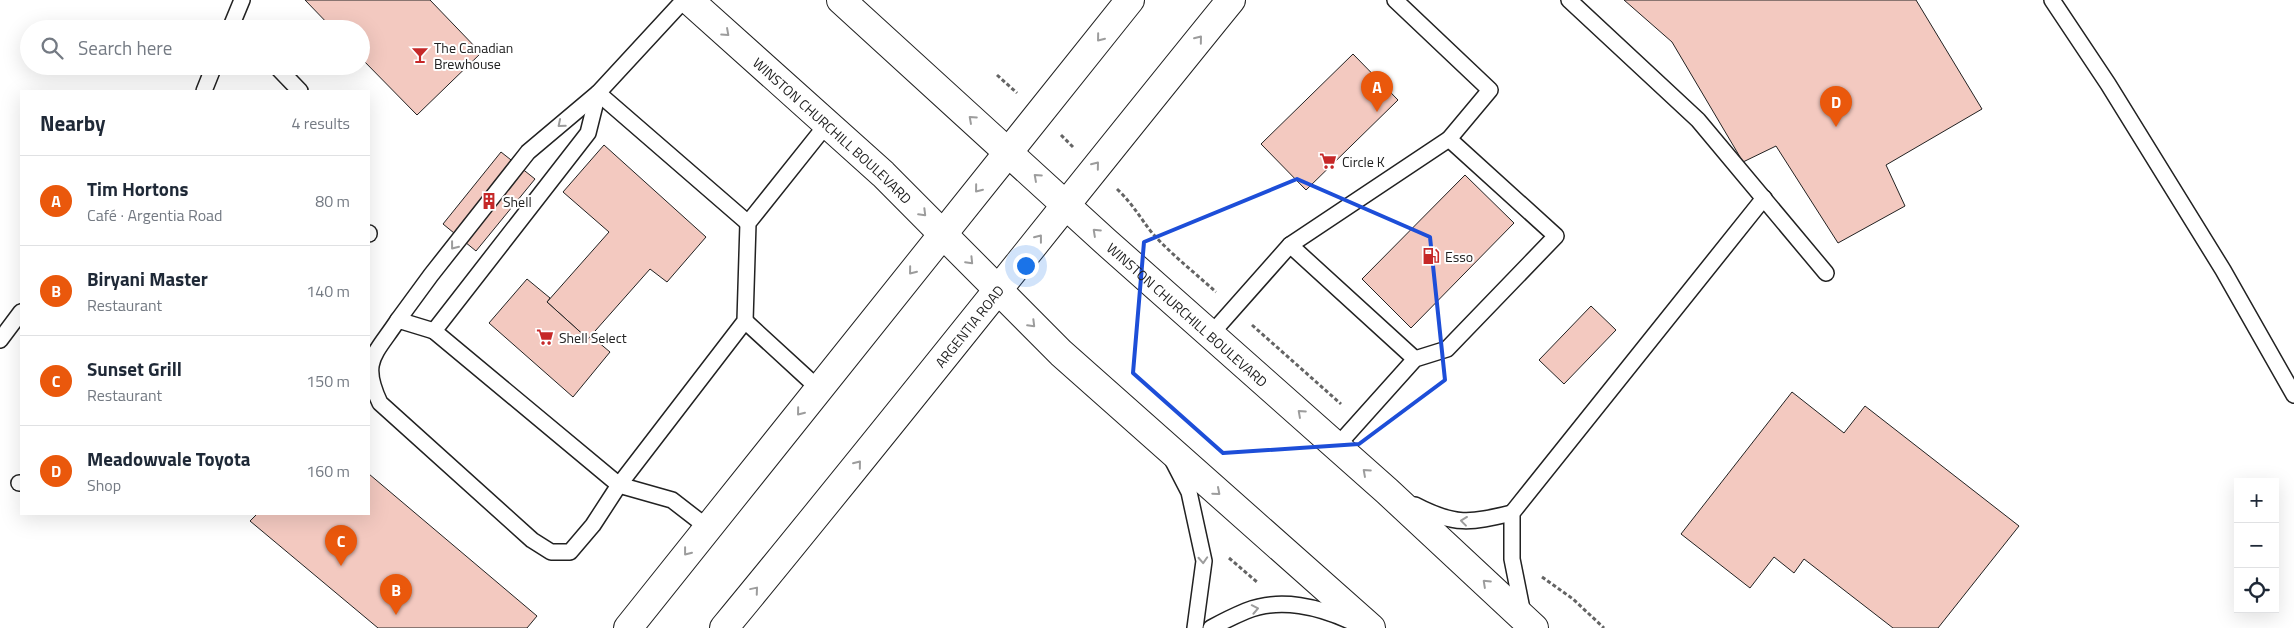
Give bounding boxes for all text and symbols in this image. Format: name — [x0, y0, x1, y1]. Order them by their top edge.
search box — [20, 20, 370, 75]
one-way arrow — [720, 27, 729, 36]
one-way arrow — [1097, 32, 1105, 41]
text: Search here — [78, 33, 172, 62]
icon: search — [38, 34, 66, 62]
one-way arrow — [1193, 36, 1201, 45]
place label: The Canadian Brewhouse — [434, 37, 513, 74]
bar icon: The Canadian Brewhouse — [410, 45, 430, 65]
street label: WINSTON CHURCHILL BOULEVARD — [749, 52, 917, 208]
pin: A — [1361, 71, 1393, 112]
pin: D — [1820, 86, 1852, 127]
text: Nearby — [40, 107, 105, 139]
text: 4 results — [291, 111, 350, 135]
one-way arrow — [968, 115, 977, 124]
one-way arrow — [557, 119, 566, 128]
supermarket icon: Circle K — [1318, 151, 1338, 171]
place label: Circle K — [1342, 151, 1385, 172]
one-way arrow — [1090, 162, 1098, 171]
text: Tim Hortons — [87, 174, 188, 203]
one-way arrow — [1034, 174, 1043, 183]
one-way arrow — [975, 183, 983, 192]
text: A — [51, 189, 61, 213]
text: 80 m — [315, 189, 350, 213]
building icon: Shell — [479, 191, 499, 211]
place label: Shell — [503, 191, 532, 212]
text: Café · Argentia Road — [87, 203, 223, 227]
one-way arrow — [917, 208, 926, 217]
one-way arrow — [1093, 229, 1102, 238]
one-way arrow — [1033, 234, 1042, 243]
street label: WINSTON CHURCHILL BOULEVARD — [1103, 237, 1273, 391]
one-way arrow — [451, 240, 460, 250]
fuel station icon: Esso — [1421, 246, 1441, 266]
place label: Esso — [1445, 246, 1473, 267]
your location — [1013, 253, 1039, 279]
one-way arrow — [964, 256, 973, 265]
text: Biryani Master — [87, 264, 208, 293]
one-way arrow — [910, 265, 918, 274]
text: B — [51, 279, 61, 303]
text: 140 m — [306, 279, 350, 303]
street label: ARGENTIA ROAD — [929, 280, 1009, 372]
text: Restaurant — [87, 293, 162, 317]
one-way arrow — [1026, 318, 1035, 327]
supermarket icon: Shell Select — [535, 327, 555, 347]
place label: Shell Select — [559, 327, 627, 348]
text: Sunset Grill — [87, 354, 182, 383]
text: C — [52, 369, 60, 393]
text: 150 m — [306, 369, 350, 393]
text: Restaurant — [87, 383, 162, 407]
one-way arrow — [797, 406, 805, 415]
one-way arrow — [1297, 410, 1306, 419]
text: Meadowvale Toyota — [87, 444, 251, 473]
text: D — [51, 459, 61, 483]
text: 160 m — [306, 459, 350, 483]
one-way arrow — [852, 461, 861, 470]
one-way arrow — [1363, 469, 1372, 478]
text: Shop — [87, 473, 121, 497]
map controls — [2234, 478, 2279, 613]
button: + — [2234, 478, 2279, 523]
one-way arrow — [1211, 487, 1220, 496]
one-way arrow — [1460, 516, 1468, 527]
button: − — [2234, 523, 2279, 568]
pin: C — [325, 525, 357, 566]
one-way arrow — [684, 546, 693, 556]
one-way arrow — [1197, 557, 1208, 565]
button: locate — [2234, 568, 2279, 613]
pin: B — [380, 574, 412, 615]
one-way arrow — [1482, 580, 1491, 589]
one-way arrow — [749, 587, 758, 596]
one-way arrow — [1251, 604, 1260, 615]

